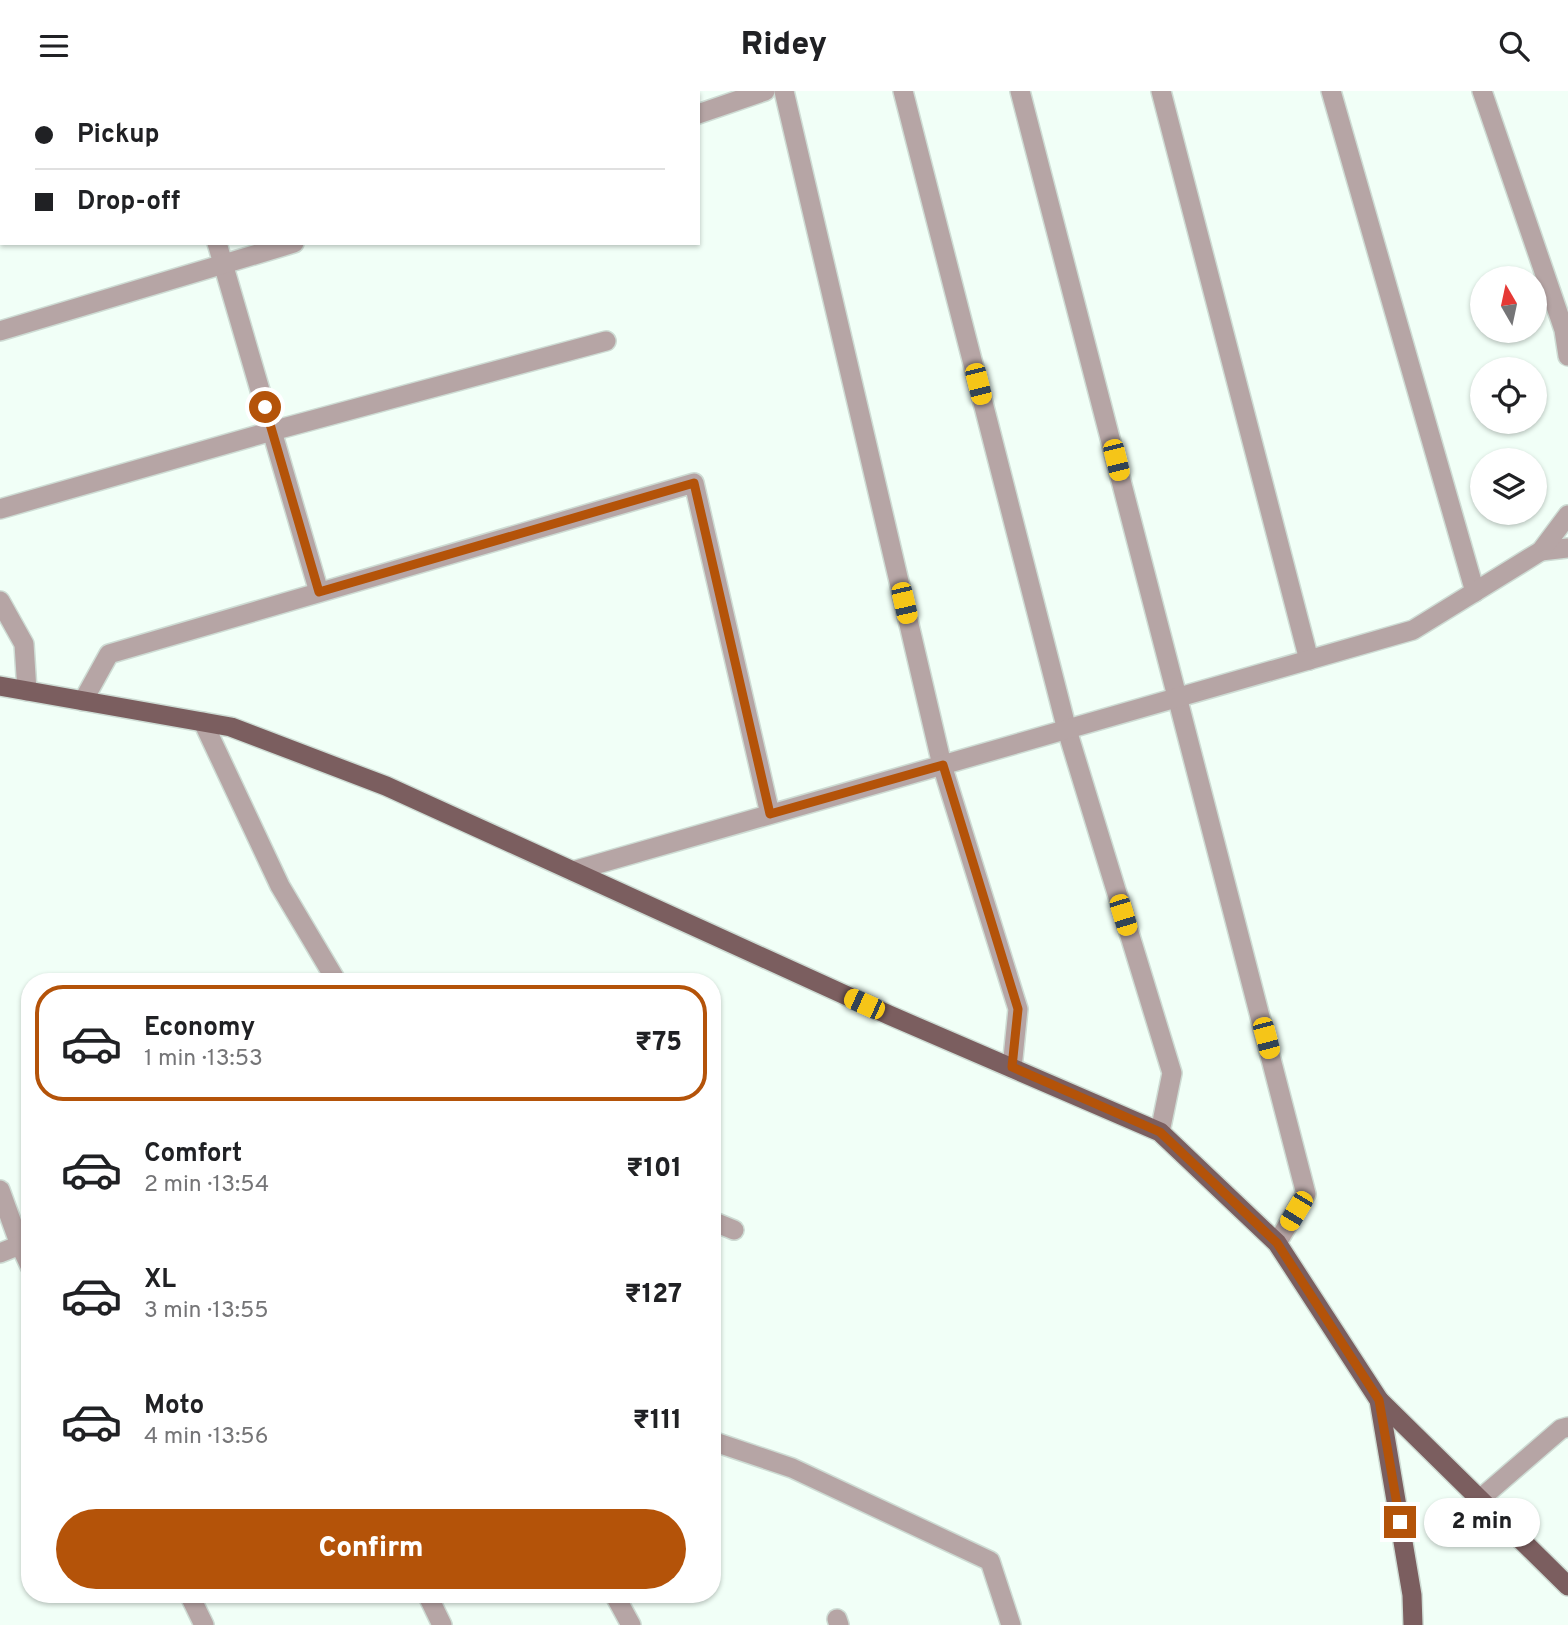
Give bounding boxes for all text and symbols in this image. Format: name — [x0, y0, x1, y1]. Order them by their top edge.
text: Ridey — [741, 26, 827, 66]
icon: menu — [35, 27, 73, 65]
icon: search — [1495, 27, 1533, 65]
text: Pickup — [77, 119, 160, 152]
text: Drop-off — [77, 186, 180, 219]
north arrow — [1470, 266, 1547, 343]
map controls — [1470, 266, 1547, 525]
button: locate — [1470, 357, 1547, 434]
car — [963, 361, 994, 407]
route start — [249, 391, 281, 423]
car — [1101, 437, 1132, 483]
button: layers — [1470, 448, 1547, 525]
car — [890, 580, 919, 626]
car — [1107, 892, 1140, 938]
car — [841, 986, 888, 1022]
icon: car — [60, 1012, 123, 1075]
text: Economy — [144, 1012, 255, 1045]
car — [1251, 1015, 1282, 1061]
text: ₹75 — [635, 1027, 682, 1060]
text: 1 min · 13:53 — [144, 1045, 263, 1074]
icon: car — [60, 1138, 123, 1201]
text: Comfort — [144, 1138, 242, 1171]
text: ₹101 — [626, 1153, 682, 1186]
text: 2 min · 13:54 — [144, 1171, 269, 1200]
car — [1277, 1188, 1316, 1234]
icon: car — [60, 1264, 123, 1327]
text: XL — [144, 1264, 176, 1297]
text: ₹127 — [624, 1279, 682, 1312]
text: 3 min · 13:55 — [144, 1297, 269, 1326]
icon: car — [60, 1390, 123, 1453]
text: Moto — [144, 1390, 204, 1423]
text: ₹111 — [633, 1405, 682, 1438]
text: 4 min · 13:56 — [144, 1423, 268, 1452]
callout: 2 min — [1424, 1497, 1540, 1547]
route end — [1384, 1506, 1416, 1538]
text: 2 min — [1452, 1508, 1512, 1537]
button: Confirm — [56, 1509, 686, 1589]

